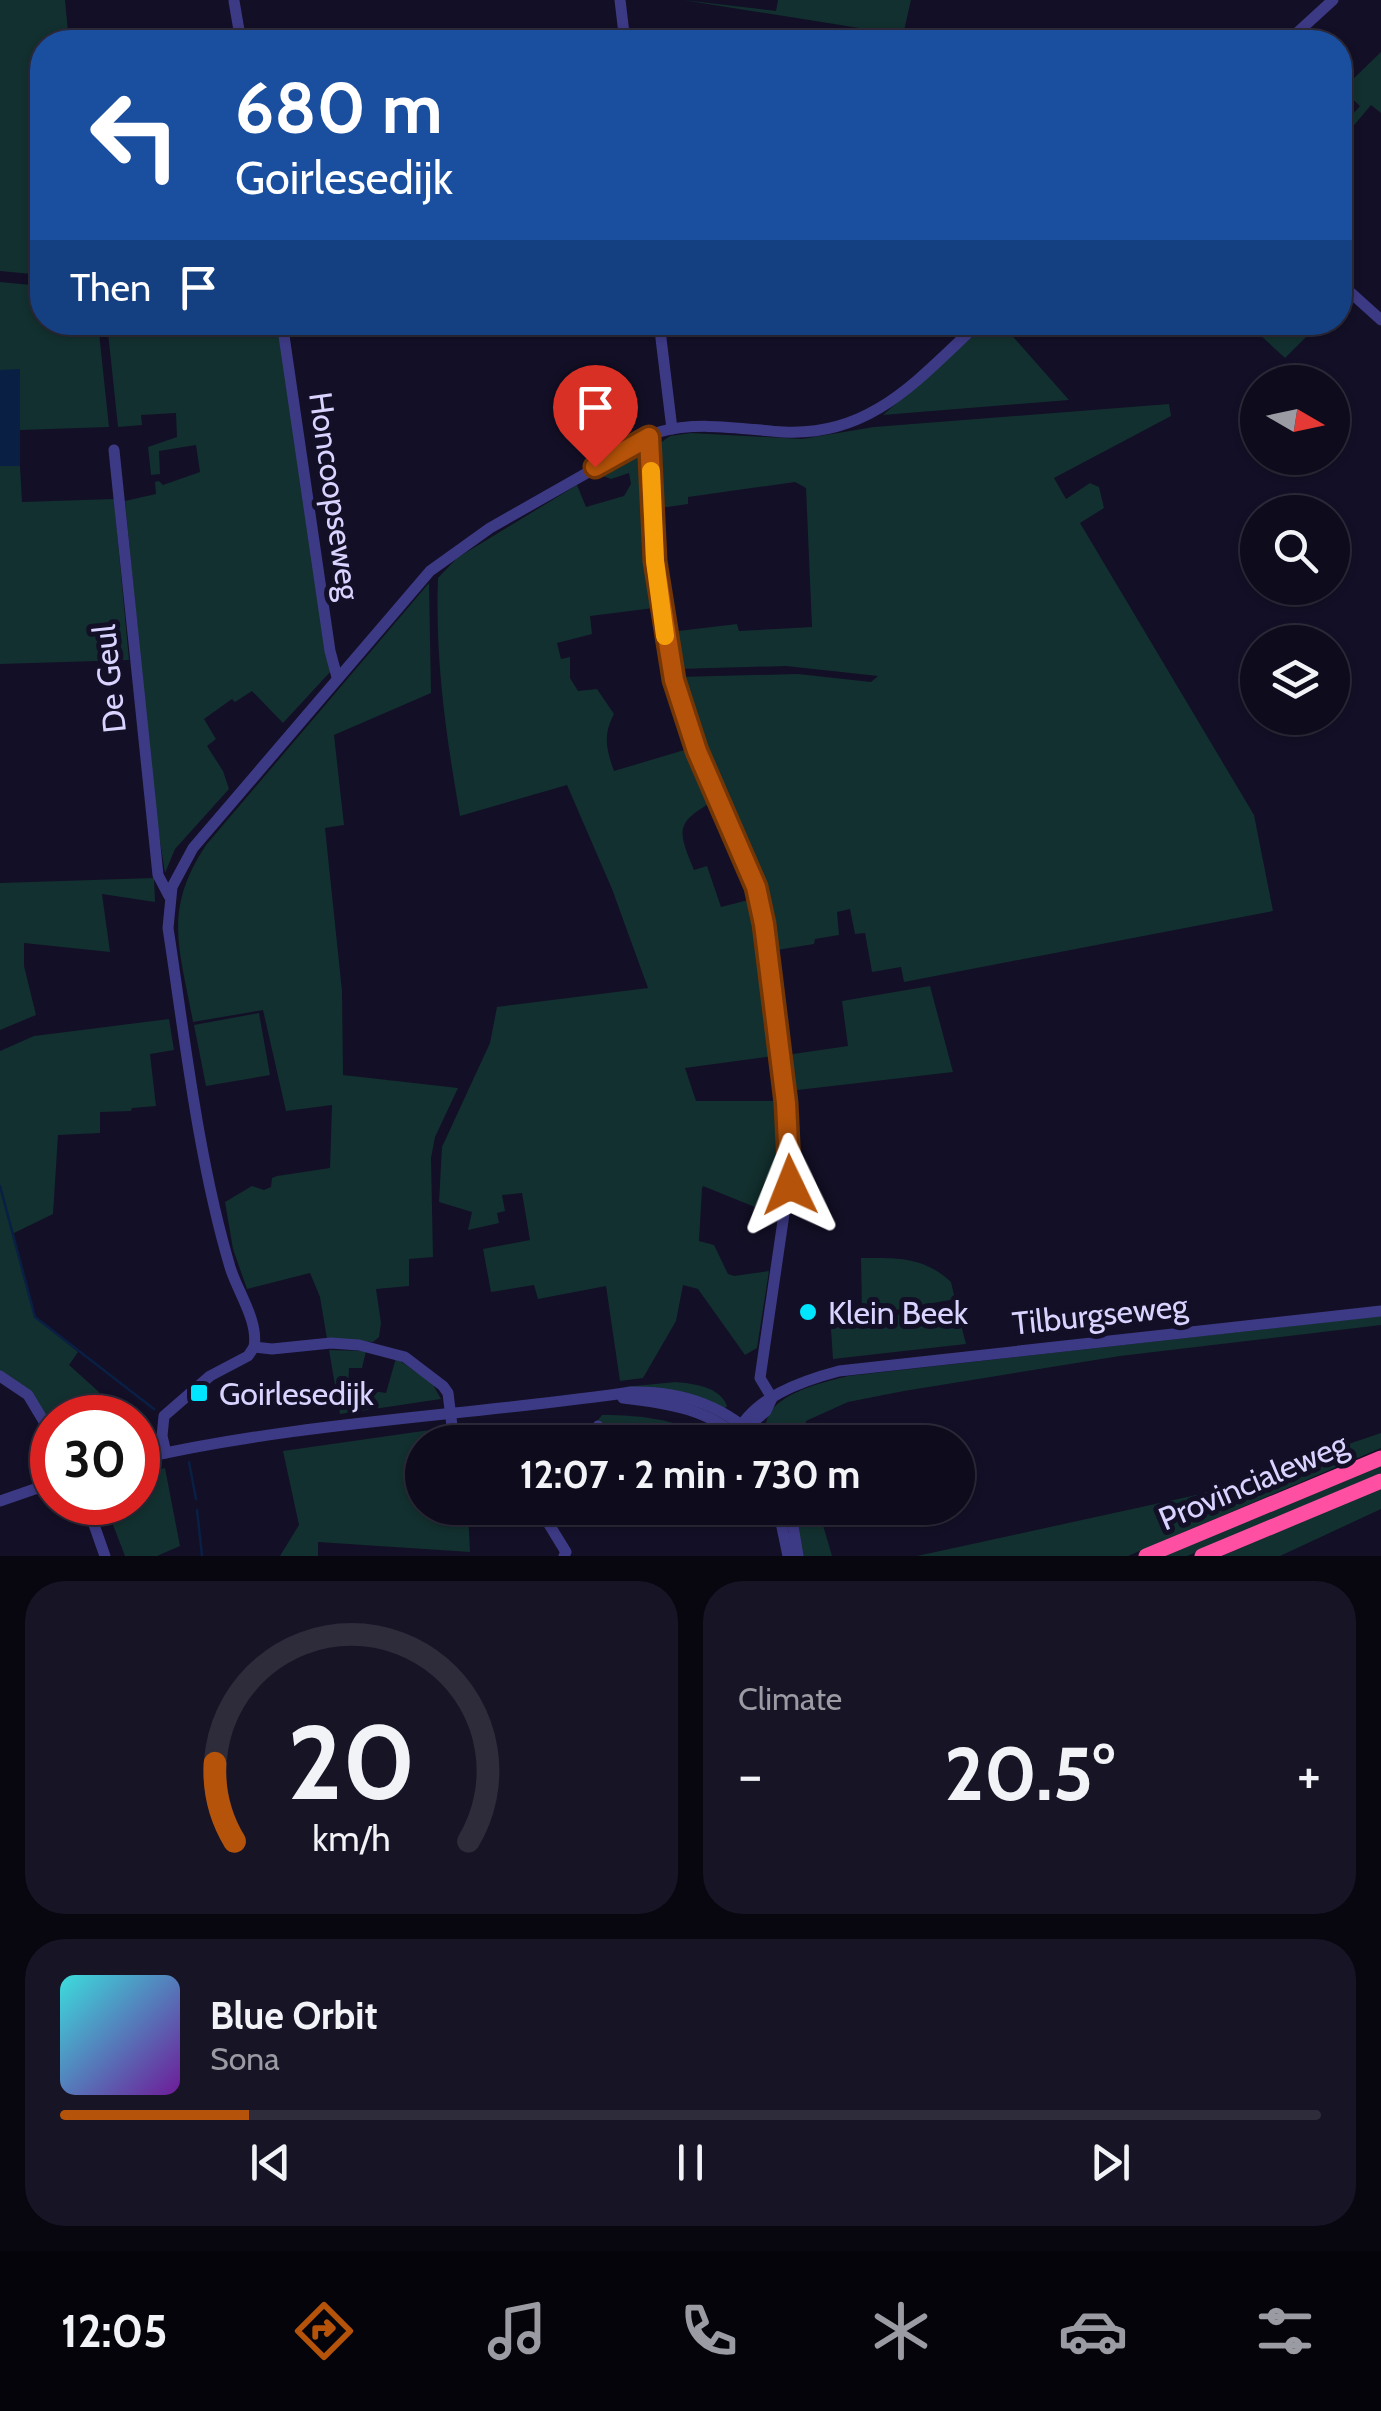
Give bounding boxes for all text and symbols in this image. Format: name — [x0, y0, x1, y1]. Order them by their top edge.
text: 680 m — [235, 65, 443, 151]
icon: left — [70, 70, 200, 200]
text: Goirlesedijk — [235, 151, 453, 205]
icon: arrive — [171, 260, 226, 315]
text: Then — [70, 264, 151, 311]
pin — [553, 365, 638, 468]
north arrow — [1240, 365, 1350, 475]
map controls — [1240, 365, 1350, 735]
icon: arrive — [568, 380, 623, 435]
street label: Honcoopseweg — [301, 389, 369, 604]
button: search — [1240, 495, 1350, 605]
street label: De Geul — [84, 622, 134, 735]
button: layers — [1240, 625, 1350, 735]
position arrow — [738, 1133, 842, 1237]
street label: Tilburgseweg — [1010, 1285, 1191, 1343]
place label: Klein Beek — [828, 1293, 969, 1332]
marker: Klein Beek — [797, 1301, 819, 1323]
place label: Goirlesedijk — [219, 1374, 375, 1413]
marker: Goirlesedijk — [188, 1382, 210, 1404]
speed limit sign: 30 — [30, 1395, 160, 1525]
street label: Provincialeweg — [1153, 1423, 1354, 1538]
text: 12:07 · 2 min · 730 m — [520, 1451, 860, 1498]
text: Climate — [738, 1679, 842, 1718]
text: 20 — [287, 1699, 416, 1825]
text: 20.5° — [944, 1728, 1115, 1819]
text: − — [738, 1741, 762, 1808]
text: + — [1297, 1741, 1321, 1808]
text: km/h — [312, 1817, 391, 1860]
text: Blue Orbit — [210, 1992, 378, 2039]
text: Sona — [210, 2039, 280, 2078]
icon: previous — [243, 2135, 298, 2190]
icon: pause — [663, 2135, 718, 2190]
icon: next — [1083, 2135, 1138, 2190]
icon: directions — [289, 2296, 359, 2366]
icon: music — [482, 2296, 552, 2366]
icon: phone — [674, 2296, 744, 2366]
icon: climate — [866, 2296, 936, 2366]
icon: car — [1058, 2296, 1128, 2366]
icon: filters — [1250, 2296, 1320, 2366]
text: 12:05 — [61, 2304, 167, 2358]

